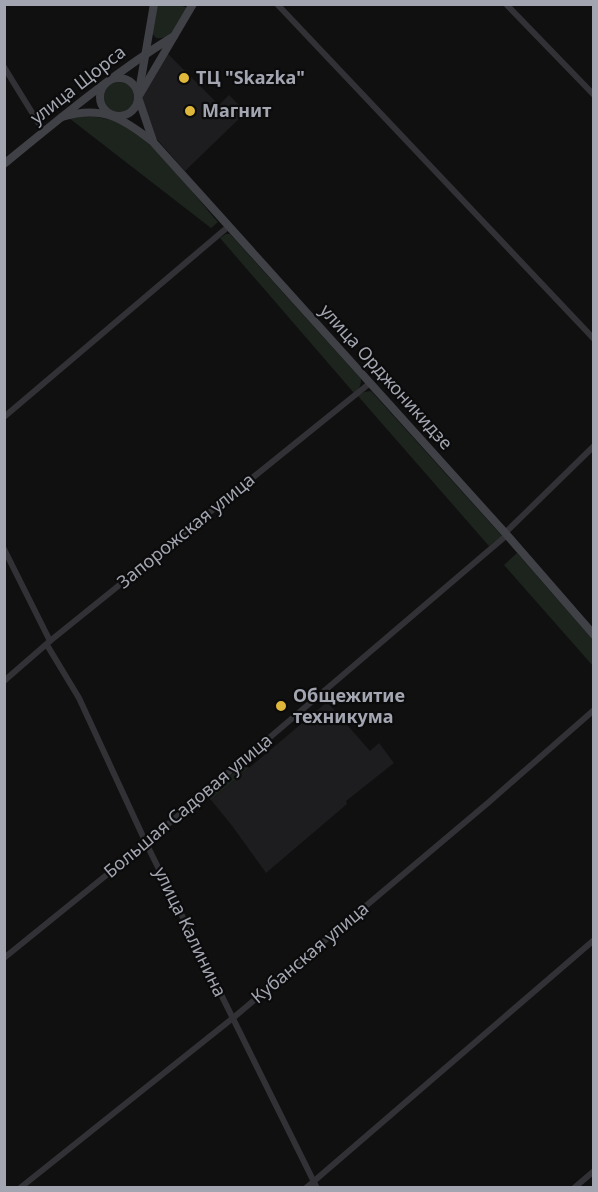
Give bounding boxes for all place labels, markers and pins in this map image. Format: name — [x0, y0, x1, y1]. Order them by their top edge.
place label: ТЦ "Skazka" — [196, 65, 305, 89]
marker: ТЦ "Skazka" — [177, 71, 191, 85]
place label: Магнит — [202, 98, 271, 122]
marker: Магнит — [183, 104, 197, 118]
place label: Общежитие техникума — [293, 683, 405, 728]
marker: Общежитие техникума — [274, 699, 288, 713]

